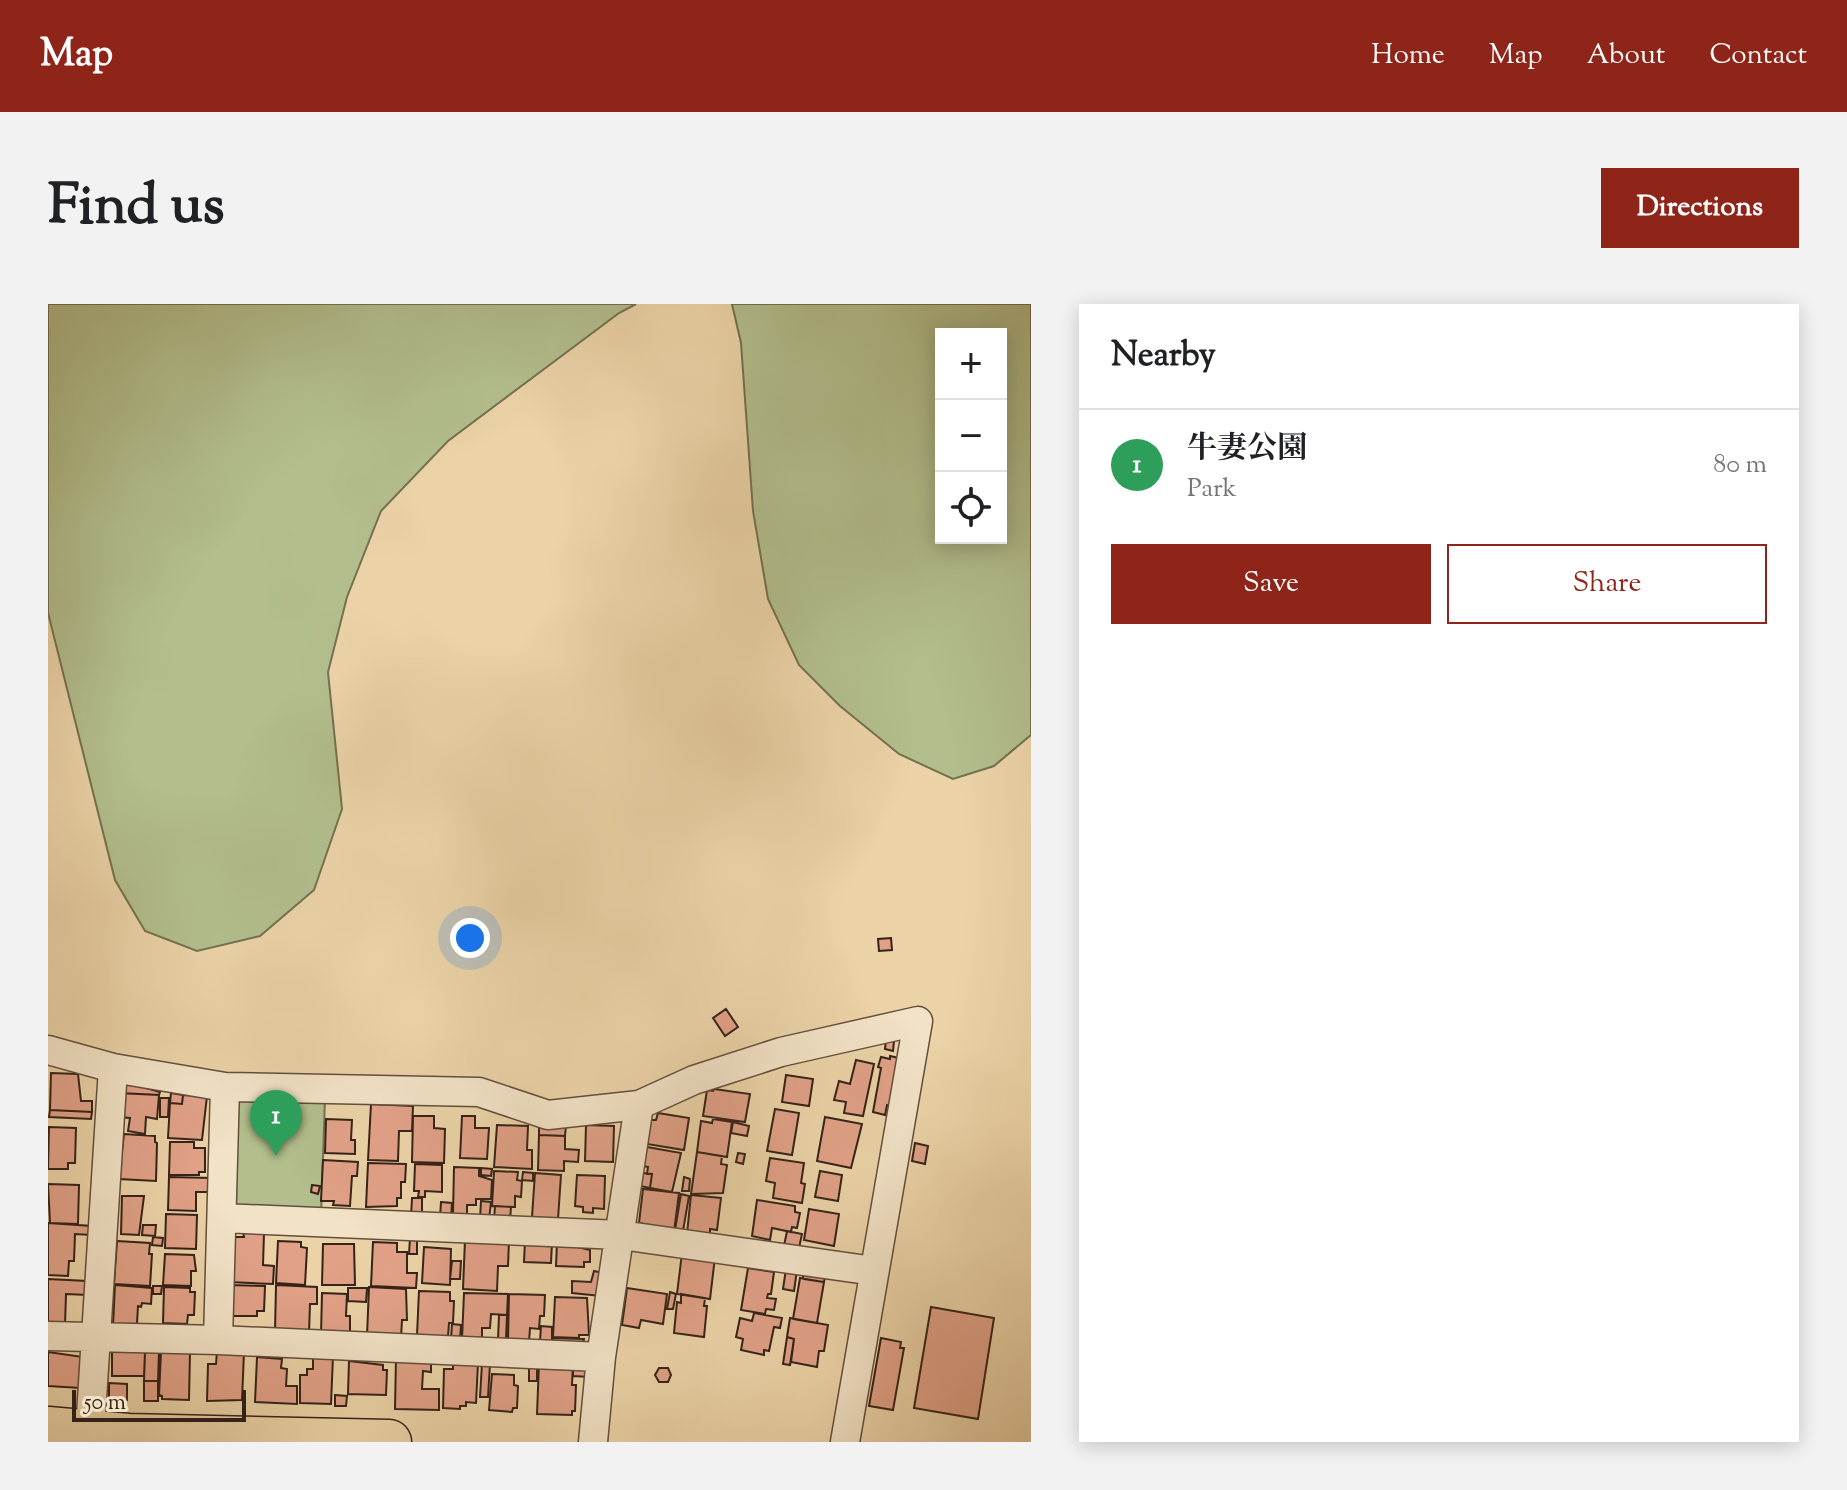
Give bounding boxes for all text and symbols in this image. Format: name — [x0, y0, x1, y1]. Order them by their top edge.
text: Map — [40, 29, 113, 83]
text: Home — [1371, 36, 1445, 76]
text: Map — [1489, 36, 1543, 76]
text: About — [1587, 36, 1665, 76]
text: Contact — [1709, 36, 1807, 76]
text: Find us — [48, 168, 224, 249]
button: Directions — [1601, 168, 1799, 248]
map controls — [935, 328, 1007, 544]
button: + — [935, 328, 1007, 400]
text: Nearby — [1111, 332, 1216, 381]
button: − — [935, 400, 1007, 472]
text: 牛妻公園 — [1187, 428, 1307, 471]
text: 1 — [1133, 447, 1141, 484]
text: 80 m — [1713, 447, 1767, 484]
text: Park — [1187, 471, 1237, 508]
button: locate — [935, 472, 1007, 544]
button: Save — [1111, 544, 1431, 624]
button: Share — [1447, 544, 1767, 624]
your location — [450, 918, 490, 958]
pin: 1 — [250, 1090, 302, 1156]
scale bar — [72, 1386, 246, 1422]
text: 50 m — [84, 1388, 126, 1420]

